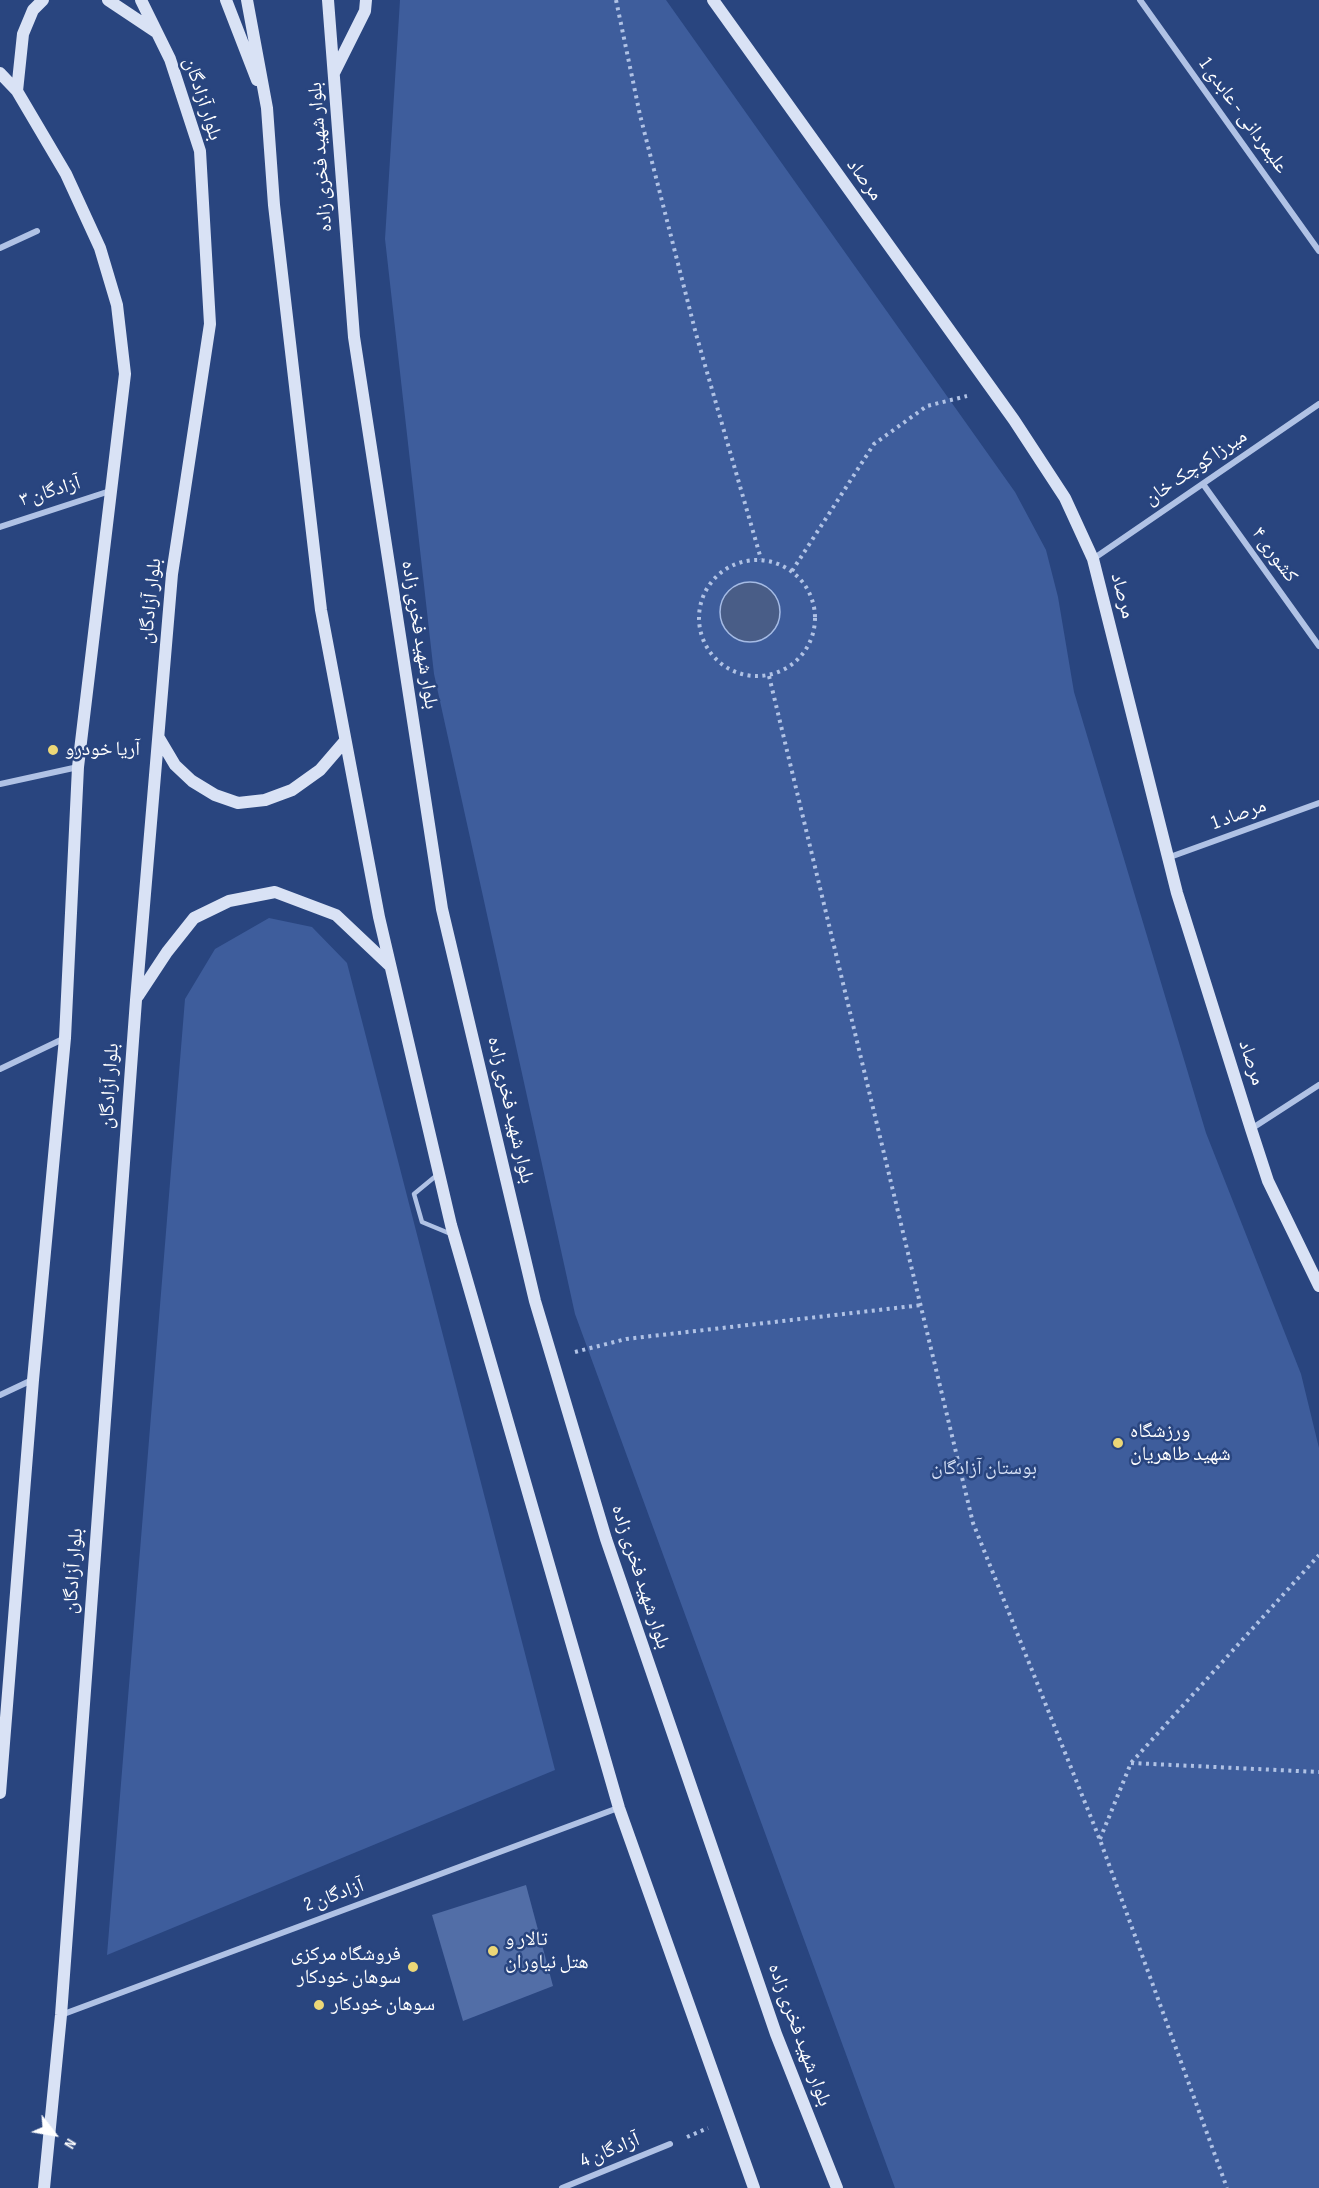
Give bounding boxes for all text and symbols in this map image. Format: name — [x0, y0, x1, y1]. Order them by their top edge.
street label: علیمردانی - عابدی 1 — [1193, 53, 1293, 179]
street label: بلوار آزادگان — [177, 54, 227, 144]
street label: بلوار شهید فخری زاده — [304, 81, 338, 233]
street label: مرصاد — [841, 154, 887, 206]
street label: میرزا کوچک خان — [1140, 425, 1252, 511]
street label: آزادگان ۳ — [16, 471, 84, 513]
street label: کشوری ۴ — [1246, 522, 1302, 588]
street label: بلوار آزادگان — [135, 557, 167, 645]
street label: بلوار شهید فخری زاده — [395, 559, 443, 711]
street label: مرصاد — [1104, 571, 1140, 621]
place label: آریا خودرو — [65, 738, 140, 762]
marker: آریا خودرو — [46, 743, 60, 757]
street label: مرصاد 1 — [1208, 794, 1270, 836]
street label: بلوار شهید فخری زاده — [481, 1034, 539, 1186]
street label: مرصاد — [1232, 1037, 1270, 1089]
street label: بلوار آزادگان — [95, 1042, 125, 1130]
place label: ورزشگاه شهید طاهریان — [1130, 1420, 1231, 1467]
marker: ورزشگاه شهید طاهریان — [1111, 1436, 1125, 1450]
park label: بوستان آزادگان — [931, 1457, 1037, 1481]
street label: بلوار شهید فخری زاده — [605, 1502, 675, 1652]
street label: بلوار آزادگان — [59, 1527, 89, 1615]
street label: آزادگان 2 — [301, 1874, 367, 1918]
place label: تالار و هتل نیاوران — [505, 1928, 589, 1975]
place label: فروشگاه مرکزی سوهان خودکار — [290, 1943, 401, 1990]
marker: تالار و هتل نیاوران — [486, 1944, 500, 1958]
marker: فروشگاه مرکزی سوهان خودکار — [406, 1960, 420, 1974]
street label: بلوار شهید فخری زاده — [762, 1960, 836, 2110]
place label: سوهان خودکار — [331, 1993, 435, 2017]
marker: سوهان خودکار — [312, 1998, 326, 2012]
north arrow — [24, 2104, 84, 2164]
street label: آزادگان 4 — [577, 2128, 643, 2174]
text: N — [60, 2135, 80, 2152]

